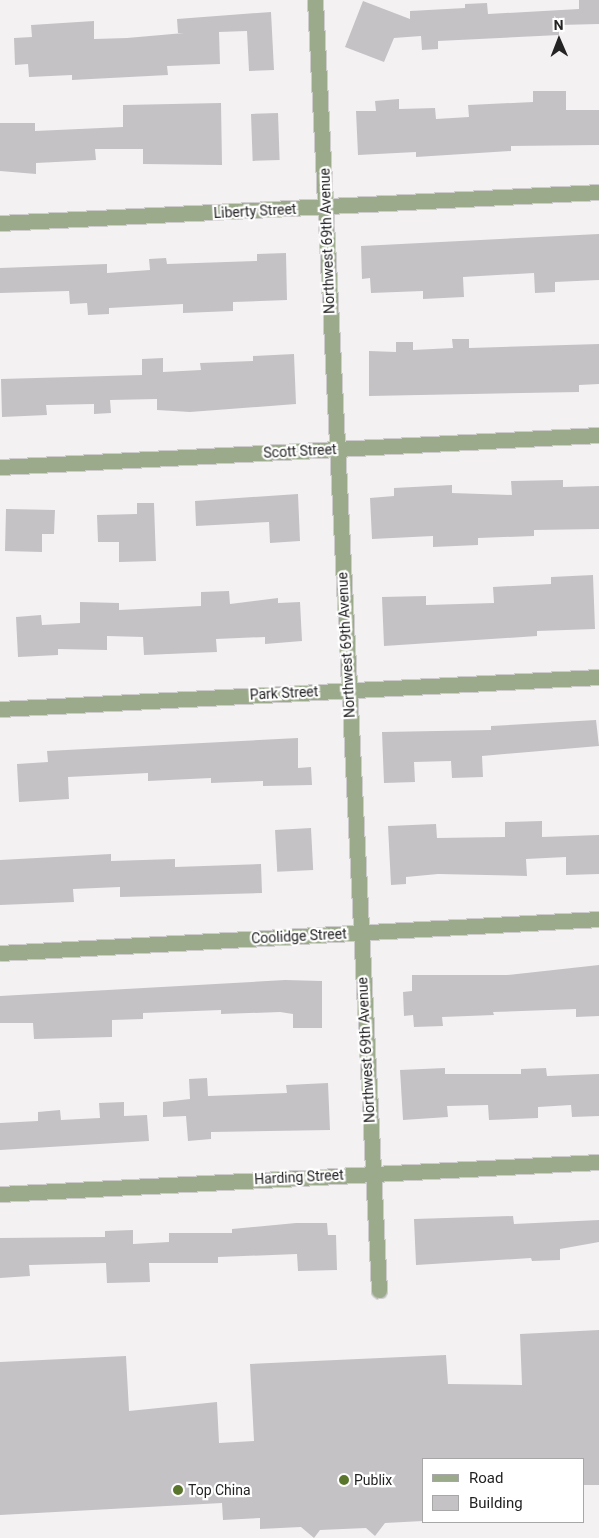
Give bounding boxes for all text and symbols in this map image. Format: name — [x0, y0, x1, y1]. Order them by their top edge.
north arrow — [534, 15, 584, 65]
text: N — [554, 17, 564, 33]
street label: Northwest 69th Avenue — [316, 168, 338, 314]
street label: Liberty Street — [213, 200, 297, 222]
street label: Scott Street — [263, 441, 337, 461]
street label: Northwest 69th Avenue — [334, 572, 358, 718]
street label: Park Street — [249, 683, 319, 703]
street label: Coolidge Street — [251, 925, 347, 947]
street label: Northwest 69th Avenue — [354, 977, 378, 1123]
street label: Harding Street — [254, 1166, 344, 1188]
legend — [422, 1458, 584, 1523]
text: Road — [469, 1469, 503, 1487]
place label: Publix — [354, 1472, 392, 1488]
marker: Publix — [338, 1474, 350, 1486]
place label: Top China — [188, 1482, 251, 1498]
marker: Top China — [172, 1484, 184, 1496]
text: Building — [469, 1494, 523, 1512]

